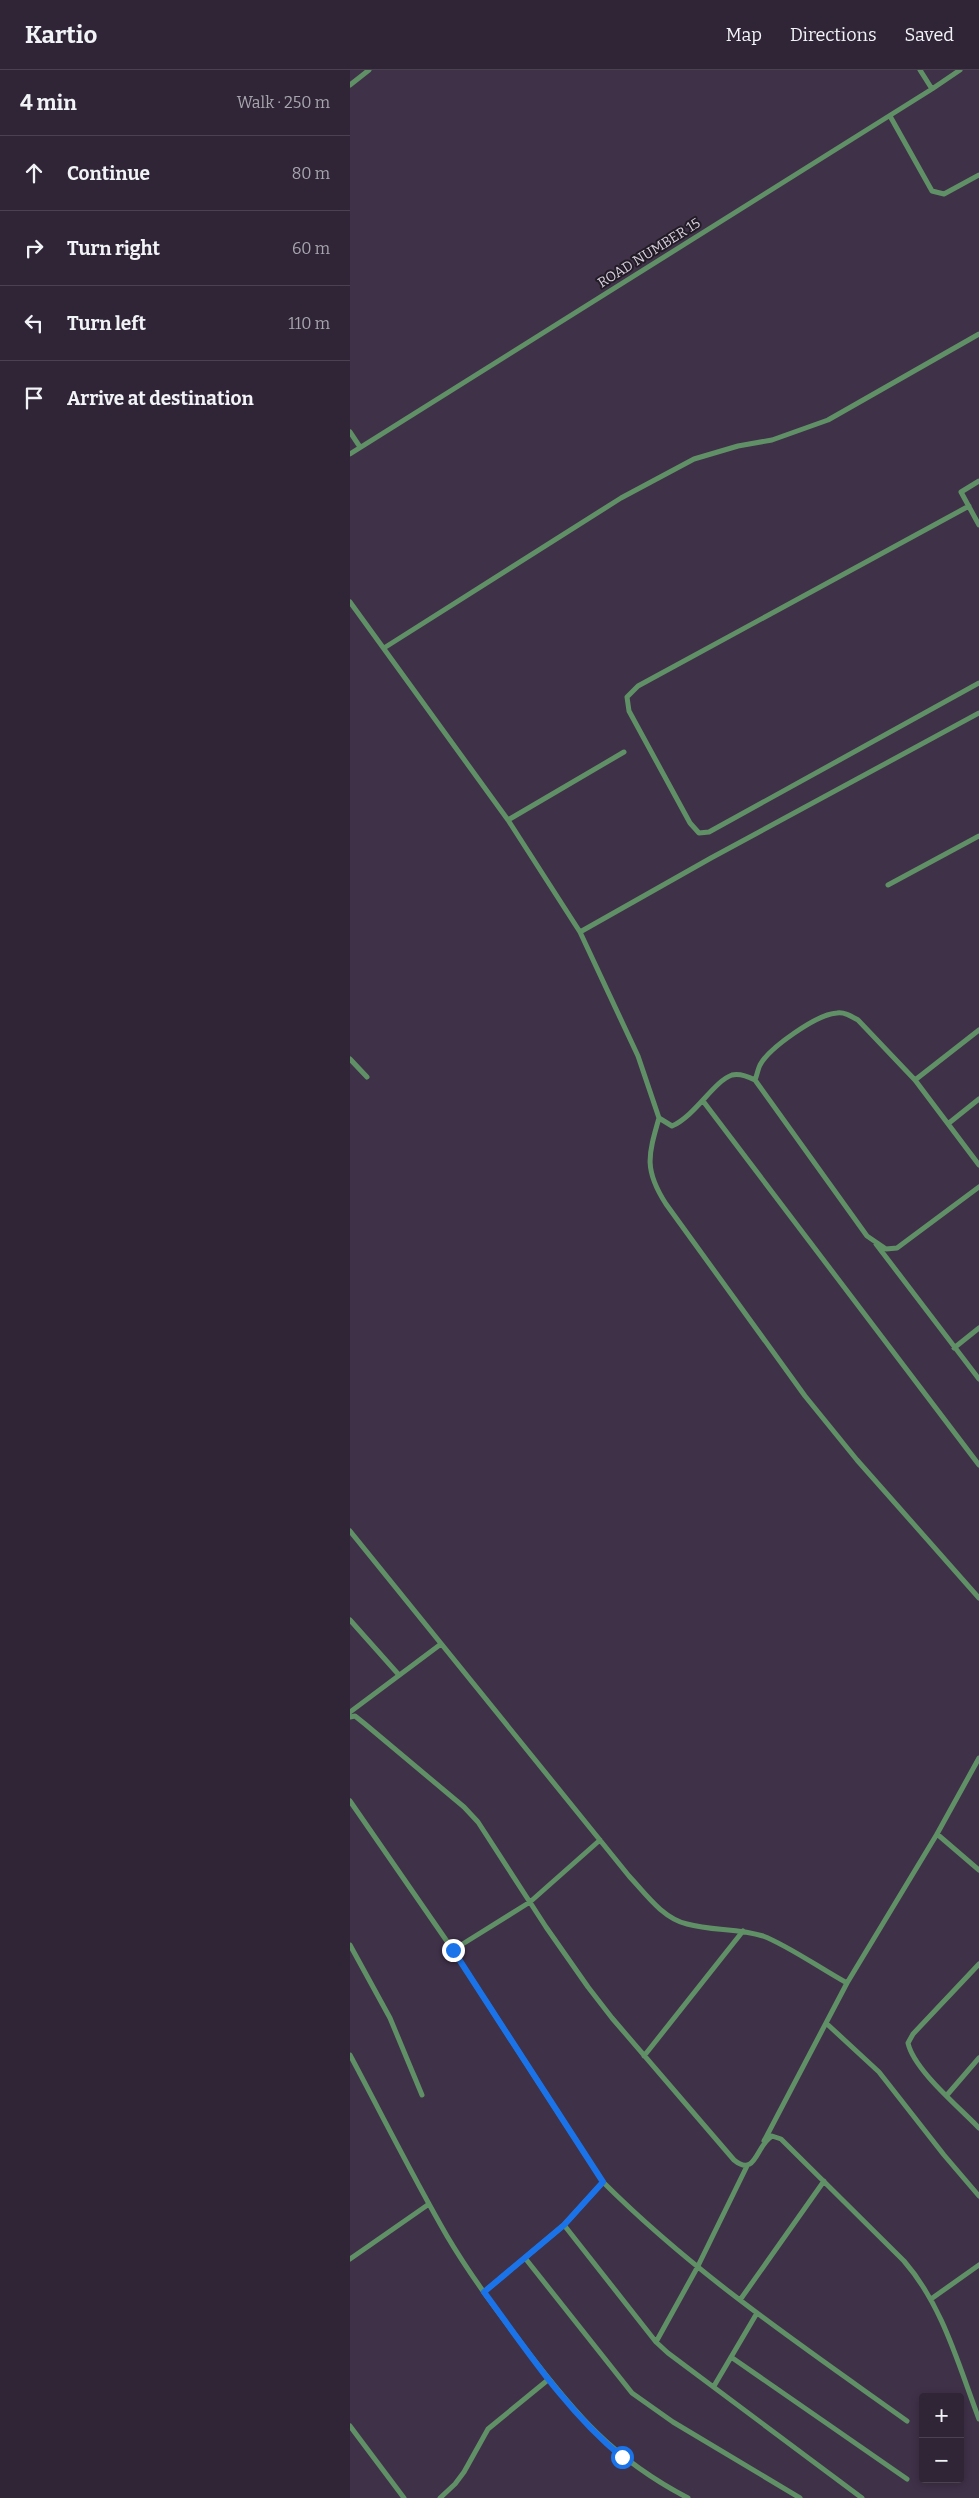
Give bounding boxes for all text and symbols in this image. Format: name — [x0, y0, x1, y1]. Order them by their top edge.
text: Kartio — [25, 21, 97, 49]
text: Map — [726, 24, 762, 46]
text: Directions — [790, 24, 877, 46]
text: Saved — [905, 24, 954, 46]
text: 4 min — [20, 90, 77, 116]
text: Walk · 250 m — [237, 93, 330, 112]
icon: ahead — [20, 159, 48, 187]
text: Continue — [67, 162, 150, 185]
text: 80 m — [292, 164, 330, 183]
street label: ROAD NUMBER 15 — [595, 215, 703, 291]
icon: right — [20, 234, 48, 262]
text: Turn right — [67, 237, 160, 260]
text: 60 m — [292, 239, 330, 258]
icon: left — [20, 309, 48, 337]
text: Turn left — [67, 312, 146, 335]
text: 110 m — [288, 314, 330, 333]
icon: arrive — [20, 384, 48, 412]
text: Arrive at destination — [67, 387, 254, 410]
route end — [442, 1939, 465, 1962]
map controls — [919, 2393, 964, 2483]
button: + — [919, 2393, 964, 2438]
button: − — [919, 2438, 964, 2483]
route start — [611, 2446, 634, 2469]

